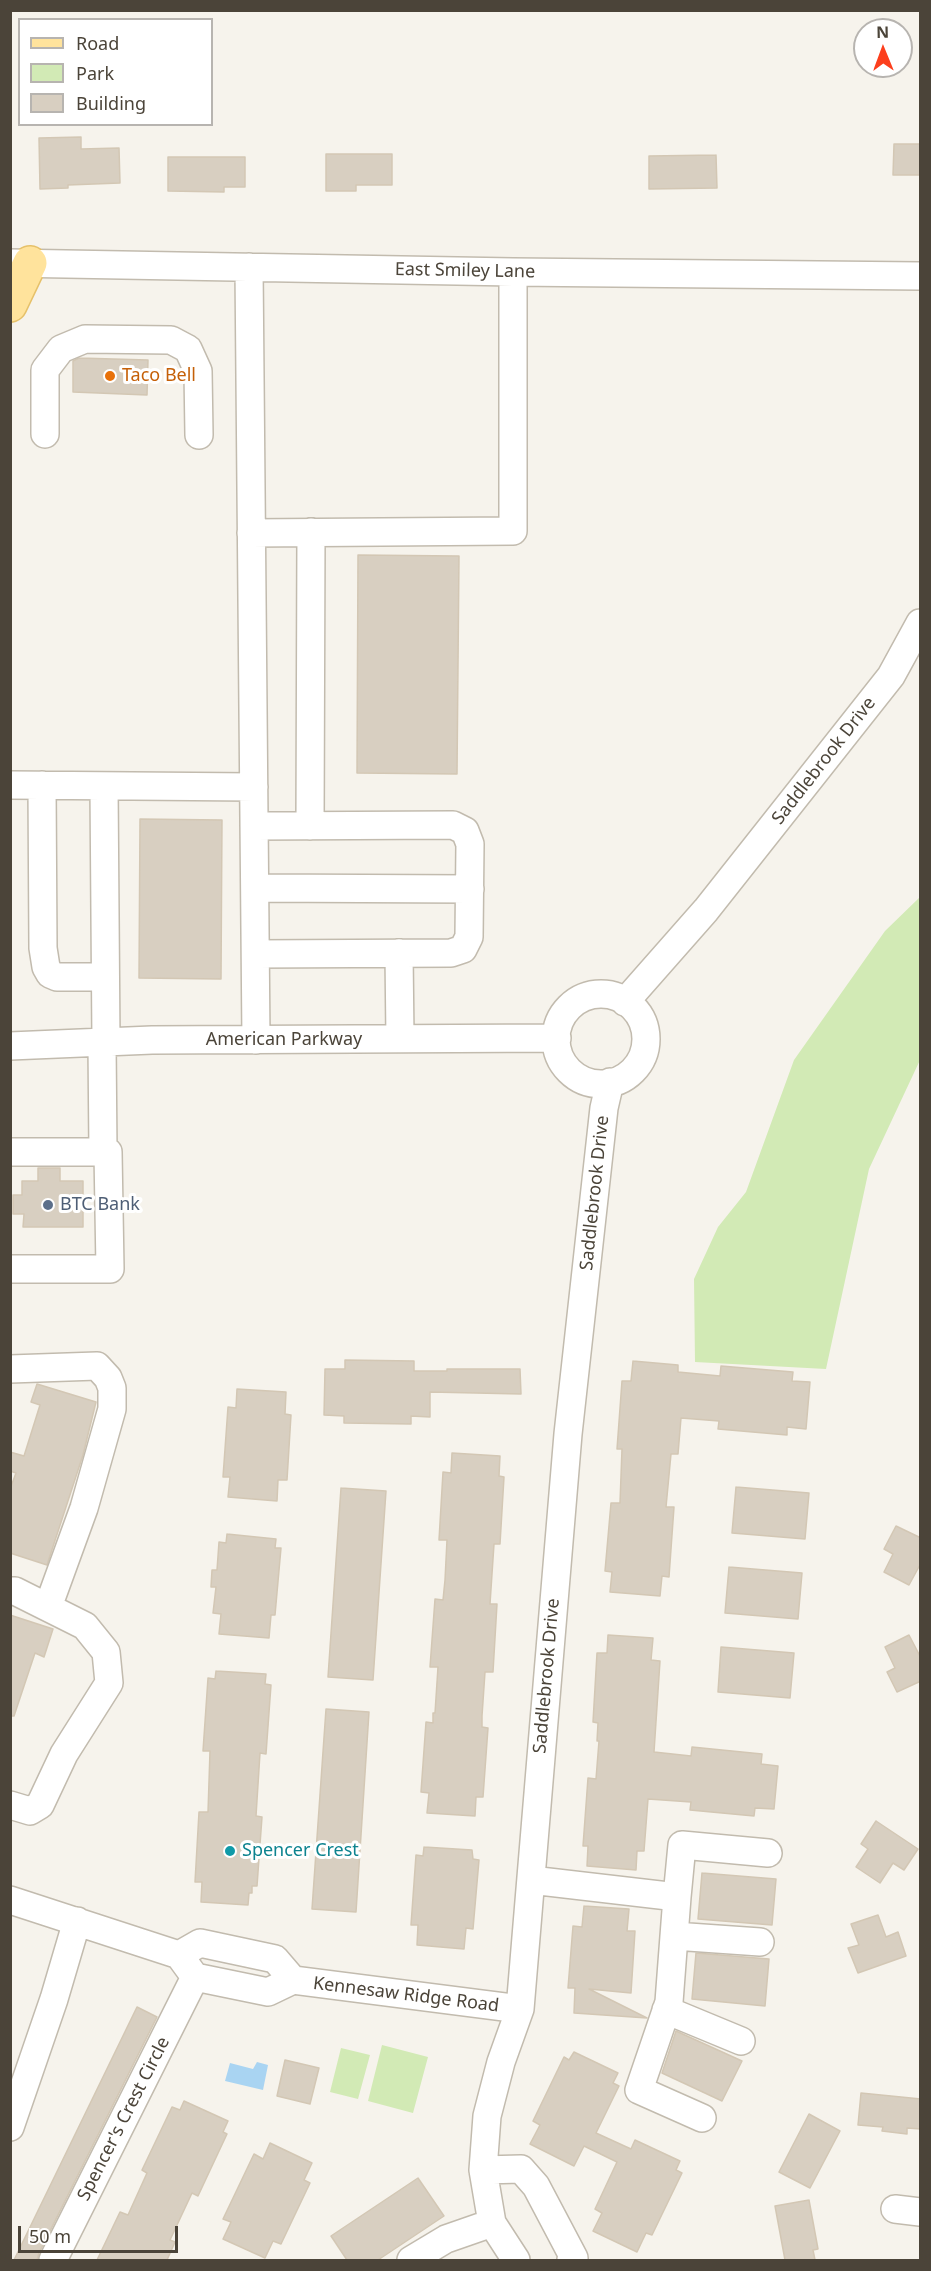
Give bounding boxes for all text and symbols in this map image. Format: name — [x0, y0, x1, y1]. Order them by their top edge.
legend — [18, 18, 213, 126]
north arrow — [853, 18, 913, 78]
text: N — [876, 21, 889, 43]
text: Road — [76, 31, 119, 55]
text: Park — [76, 61, 114, 85]
text: Building — [76, 91, 146, 115]
street label: East Smiley Lane — [395, 259, 535, 283]
place label: Taco Bell — [122, 365, 196, 387]
marker: Taco Bell — [103, 369, 117, 383]
street label: Saddlebrook Drive — [768, 693, 880, 829]
street label: American Parkway — [206, 1029, 362, 1051]
street label: Saddlebrook Drive — [576, 1114, 614, 1272]
place label: BTC Bank — [60, 1194, 140, 1216]
marker: BTC Bank — [41, 1198, 55, 1212]
street label: Saddlebrook Drive — [529, 1598, 565, 1754]
place label: Spencer Crest — [242, 1840, 359, 1862]
marker: Spencer Crest — [223, 1844, 237, 1858]
street label: Kennesaw Ridge Road — [312, 1973, 500, 2017]
street label: Spencer's Crest Circle — [73, 2033, 175, 2205]
scale bar — [21, 2214, 182, 2252]
text: 50 m — [29, 2224, 71, 2248]

